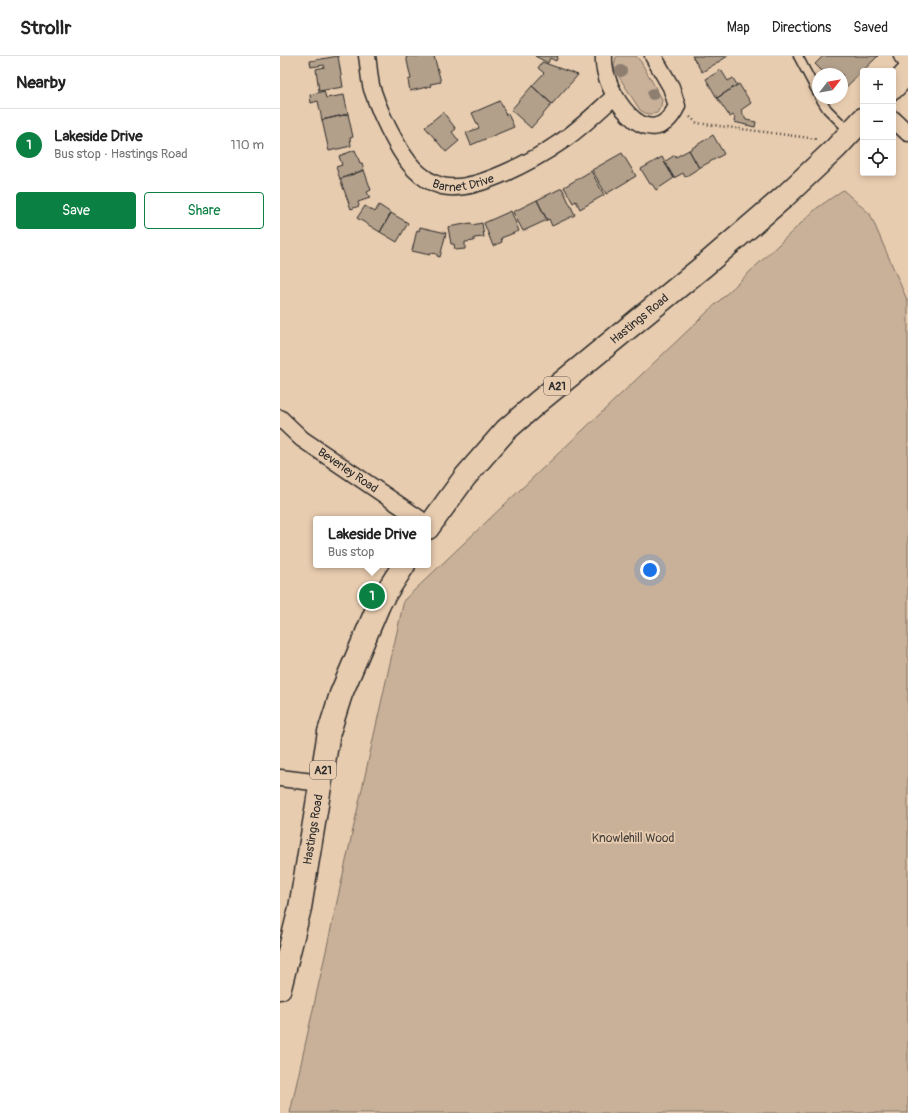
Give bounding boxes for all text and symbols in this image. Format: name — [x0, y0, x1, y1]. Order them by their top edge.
text: Strollr — [20, 16, 71, 40]
text: Map — [727, 19, 750, 36]
text: Directions — [772, 19, 831, 36]
text: Saved — [853, 19, 888, 36]
north arrow — [812, 68, 848, 104]
map controls — [860, 68, 896, 176]
button: + — [860, 68, 896, 104]
text: Nearby — [16, 72, 65, 93]
button: − — [860, 104, 896, 140]
text: Lakeside Drive — [54, 127, 143, 146]
text: 1 — [26, 137, 32, 153]
text: 110 m — [231, 137, 264, 153]
button: locate — [860, 140, 896, 176]
text: Bus stop · Hastings Road — [54, 146, 188, 162]
street label: Barnet Drive — [430, 171, 496, 195]
button: Save — [16, 192, 136, 229]
button: Share — [144, 192, 264, 229]
street label: Hastings Road — [607, 290, 672, 347]
road number: A21 — [544, 377, 570, 395]
street label: Beverley Road — [315, 444, 381, 496]
popup — [313, 516, 431, 568]
text: Lakeside Drive — [328, 525, 416, 544]
text: Bus stop — [328, 544, 375, 560]
your location — [640, 560, 660, 580]
pin: 1 — [359, 581, 385, 611]
road number: A21 — [310, 761, 336, 779]
street label: Hastings Road — [300, 793, 326, 866]
park label: Knowlehill Wood — [592, 831, 674, 846]

